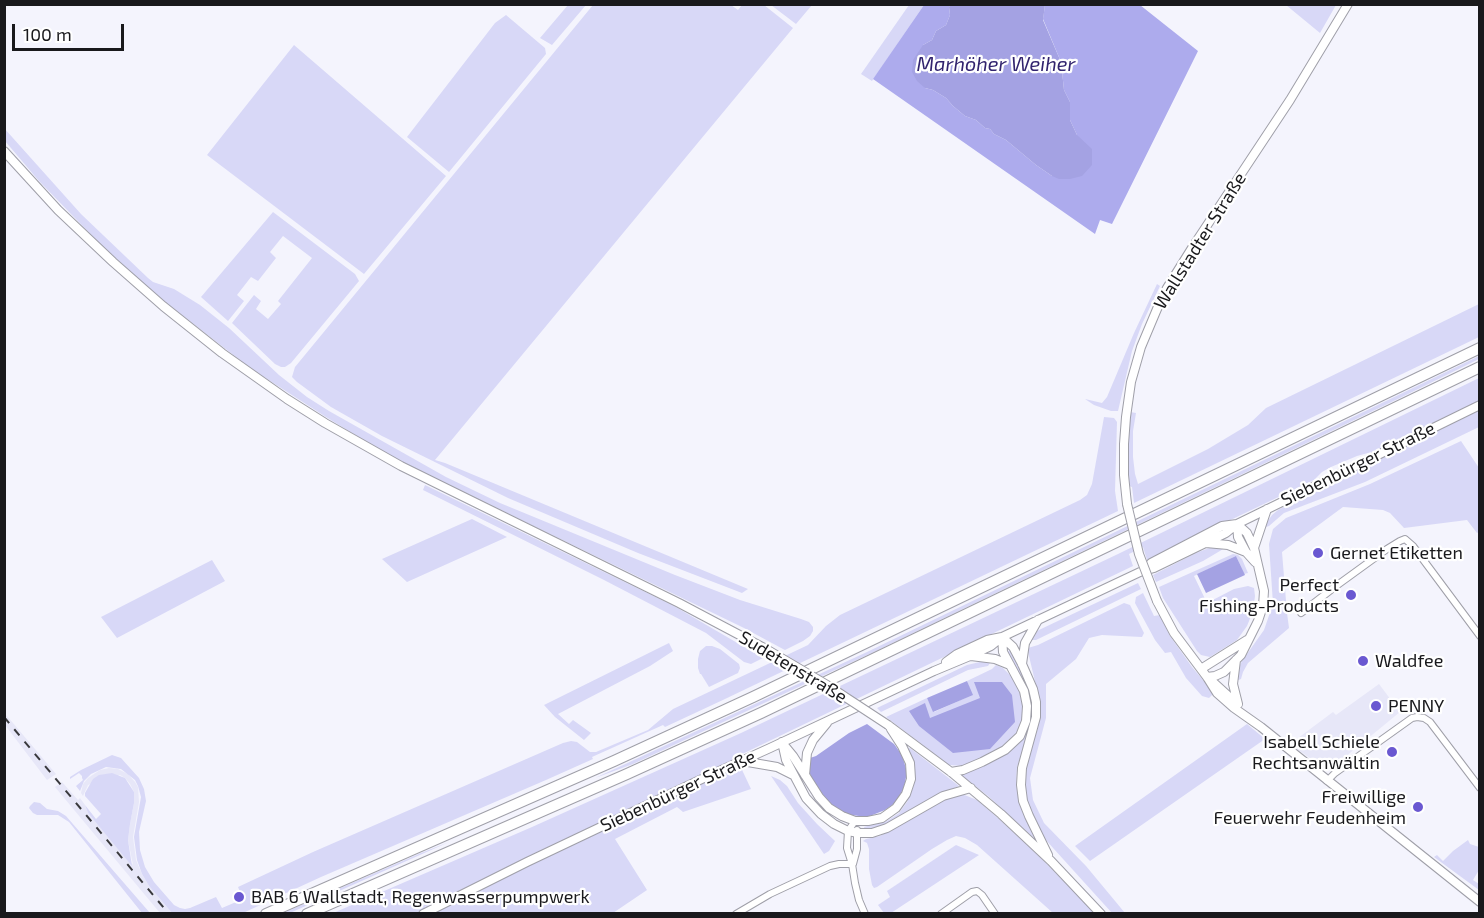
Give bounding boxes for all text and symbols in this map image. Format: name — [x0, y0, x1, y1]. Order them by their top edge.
scale bar — [15, 12, 128, 50]
text: 100 m — [23, 23, 72, 45]
water label: Marhöher Weiher — [917, 52, 1075, 76]
street label: Wallstadter Straße — [1149, 169, 1251, 313]
street label: Siebenbürger Straße — [1277, 417, 1439, 511]
place label: Gernet Etiketten — [1330, 542, 1463, 564]
marker: Gernet Etiketten — [1311, 546, 1325, 560]
place label: Perfect Fishing-Products — [1199, 574, 1339, 616]
marker: Perfect Fishing-Products — [1344, 588, 1358, 602]
street label: Sudetenstraße — [735, 626, 851, 708]
place label: Waldfee — [1375, 650, 1443, 672]
marker: Waldfee — [1356, 654, 1370, 668]
place label: PENNY — [1388, 695, 1444, 717]
marker: PENNY — [1369, 699, 1383, 713]
place label: Isabell Schiele Rechtsanwältin — [1252, 731, 1380, 774]
marker: Isabell Schiele Rechtsanwältin — [1385, 745, 1399, 759]
street label: Siebenbürger Straße — [597, 746, 759, 836]
place label: Freiwillige Feuerwehr Feudenheim — [1214, 786, 1406, 828]
marker: Freiwillige Feuerwehr Feudenheim — [1411, 800, 1425, 814]
place label: BAB 6 Wallstadt, Regenwasserpumpwerk — [251, 886, 590, 908]
marker: BAB 6 Wallstadt, Regenwasserpumpwerk — [232, 890, 246, 904]

